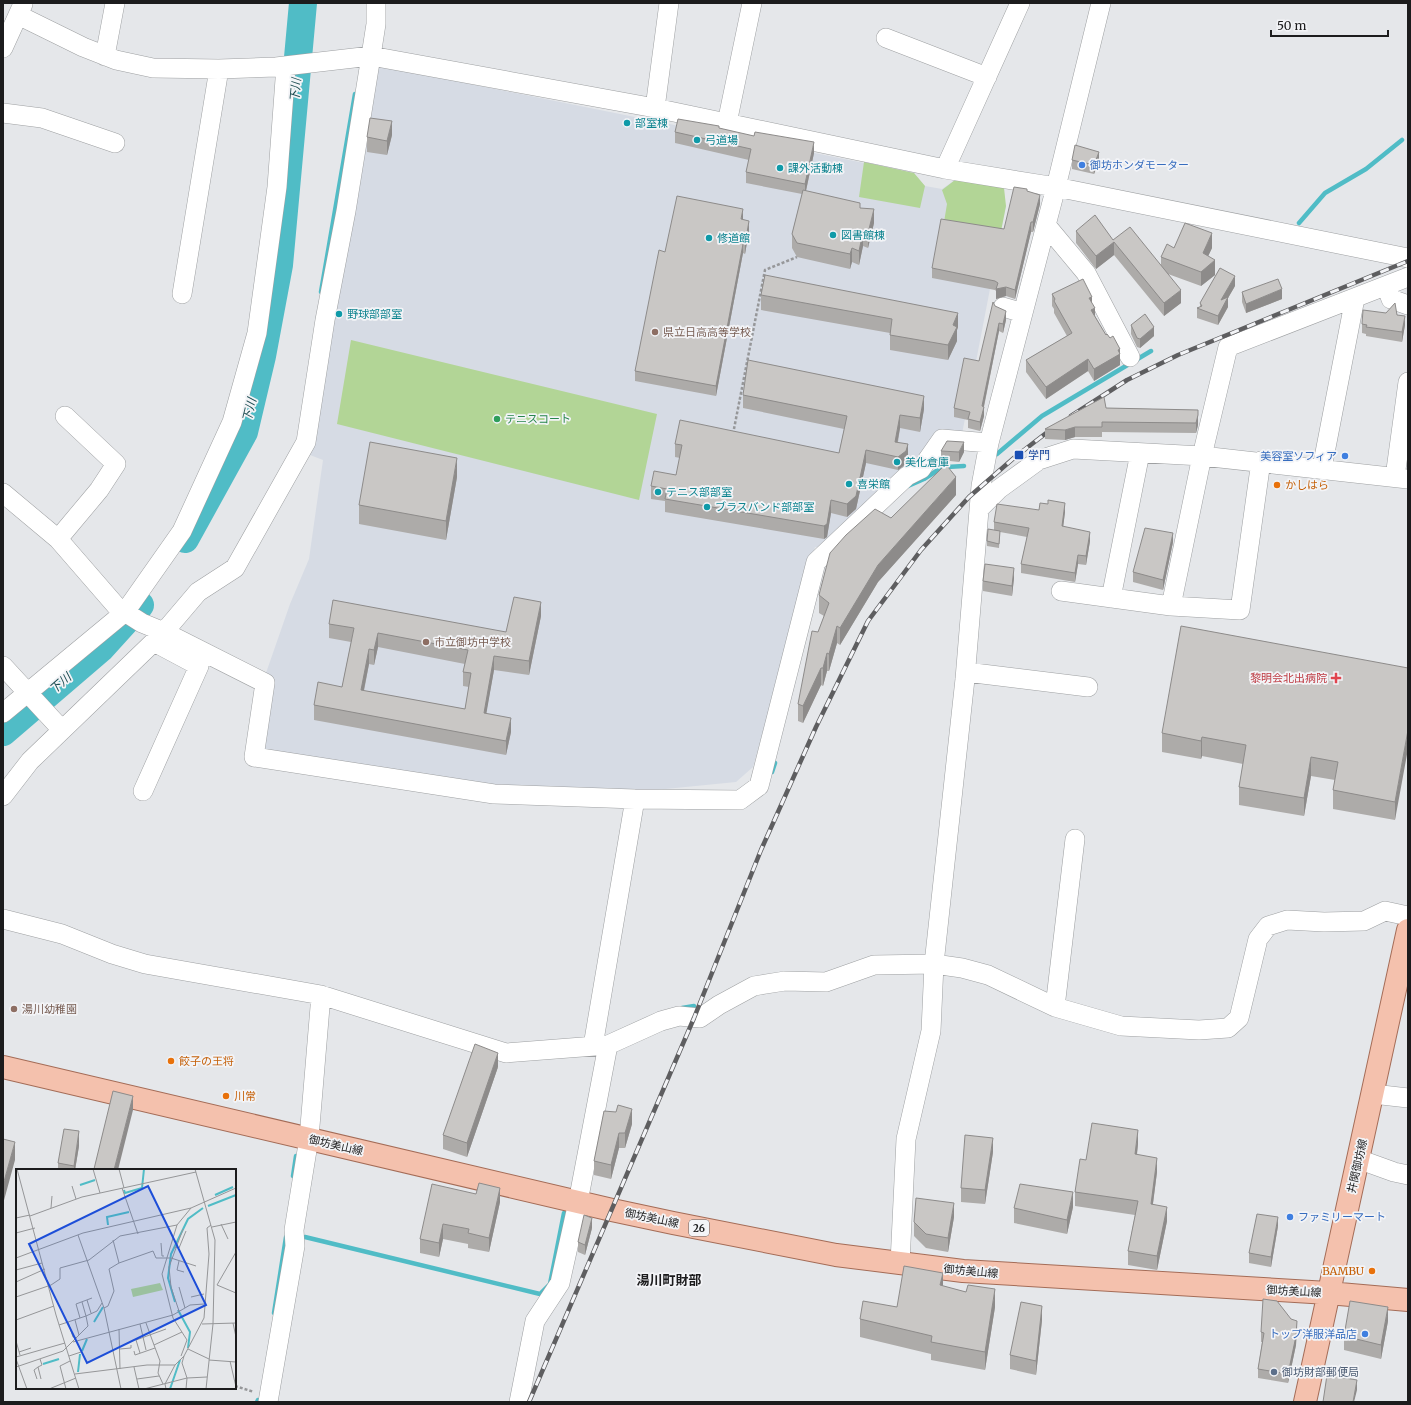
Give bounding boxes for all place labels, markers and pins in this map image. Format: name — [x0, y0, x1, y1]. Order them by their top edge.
place label: 部室棟 — [635, 116, 668, 130]
marker: 部室棟 — [622, 118, 632, 128]
place label: 弓道場 — [705, 133, 738, 147]
marker: 弓道場 — [692, 135, 702, 145]
place label: 御坊ホンダモーター — [1089, 158, 1189, 172]
marker: 御坊ホンダモーター — [1077, 160, 1087, 170]
place label: 課外活動棟 — [788, 161, 843, 175]
marker: 課外活動棟 — [775, 163, 785, 173]
place label: 図書館棟 — [841, 228, 885, 242]
marker: 図書館棟 — [828, 230, 838, 240]
place label: 修道館 — [717, 231, 750, 245]
marker: 修道館 — [704, 233, 714, 243]
place label: 野球部部室 — [347, 307, 402, 321]
marker: 野球部部室 — [334, 309, 344, 319]
place label: 県立日高高等学校 — [663, 325, 751, 339]
marker: 県立日高高等学校 — [650, 327, 660, 337]
place label: テニスコート — [505, 412, 571, 426]
marker: テニスコート — [492, 414, 502, 424]
place label: 学門 — [1028, 448, 1050, 462]
marker: 学門 — [1013, 449, 1025, 461]
place label: 美容室ソフィア — [1260, 449, 1337, 463]
marker: 美容室ソフィア — [1340, 451, 1350, 461]
place label: 美化倉庫 — [905, 455, 949, 469]
marker: 美化倉庫 — [892, 457, 902, 467]
place label: 喜栄館 — [857, 477, 890, 491]
place label: かしはら — [1285, 478, 1329, 492]
marker: 喜栄館 — [844, 479, 854, 489]
marker: かしはら — [1272, 480, 1282, 490]
place label: テニス部部室 — [666, 485, 732, 499]
marker: テニス部部室 — [653, 487, 663, 497]
place label: ブラスバンド部部室 — [715, 500, 814, 514]
marker: ブラスバンド部部室 — [702, 502, 712, 512]
place label: 市立御坊中学校 — [434, 635, 511, 649]
marker: 市立御坊中学校 — [421, 637, 431, 647]
place label: 黎明会北出病院 — [1250, 671, 1327, 685]
marker: 黎明会北出病院 — [1330, 672, 1342, 684]
place label: 湯川幼稚園 — [22, 1002, 77, 1016]
marker: 湯川幼稚園 — [9, 1004, 19, 1014]
place label: 餃子の王将 — [179, 1054, 234, 1068]
marker: 餃子の王将 — [166, 1056, 176, 1066]
place label: 川常 — [234, 1089, 256, 1103]
marker: 川常 — [221, 1091, 231, 1101]
place label: ファミリーマート — [1298, 1210, 1386, 1224]
marker: ファミリーマート — [1285, 1212, 1295, 1222]
place label: BAMBU — [1322, 1264, 1364, 1278]
marker: BAMBU — [1367, 1266, 1377, 1276]
place label: トップ洋服洋品店 — [1269, 1327, 1357, 1341]
marker: トップ洋服洋品店 — [1360, 1329, 1370, 1339]
place label: 御坊財部郵便局 — [1281, 1365, 1359, 1379]
marker: 御坊財部郵便局 — [1269, 1367, 1279, 1377]

